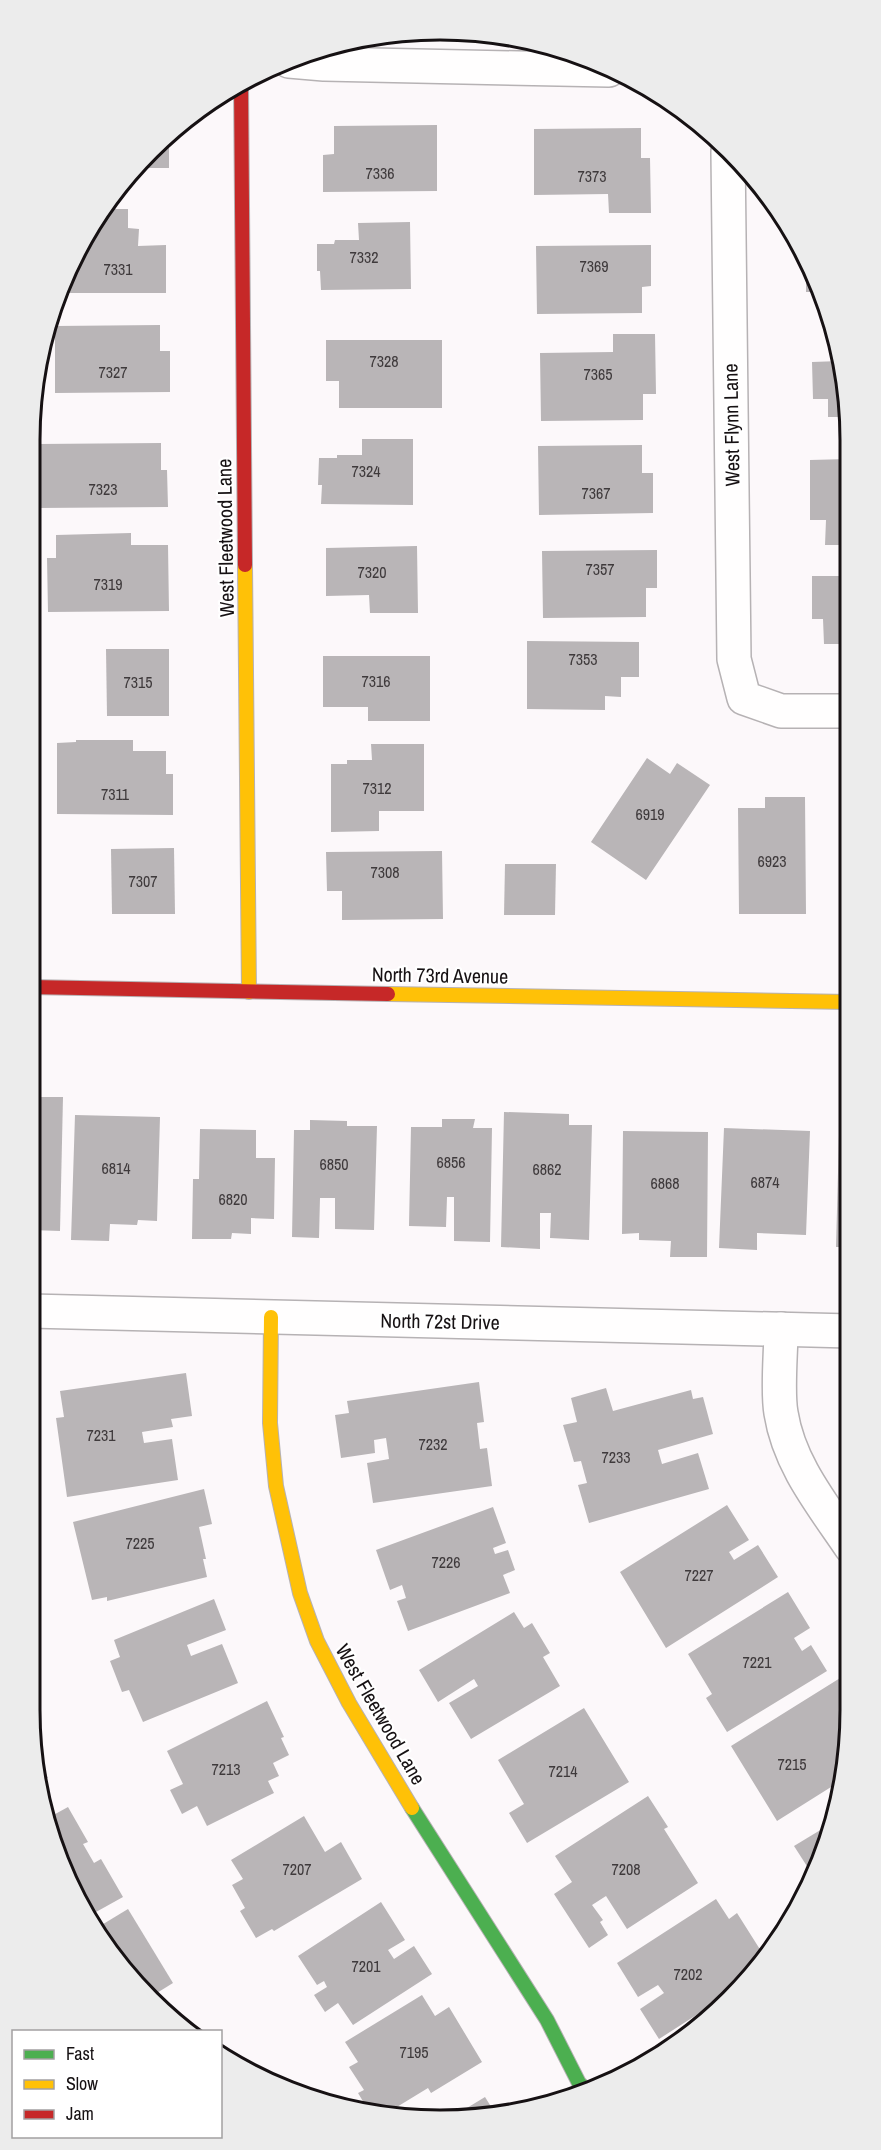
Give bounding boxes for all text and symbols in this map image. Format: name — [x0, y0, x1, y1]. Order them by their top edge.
house number: 7336 — [365, 162, 395, 184]
house number: 7373 — [577, 165, 607, 187]
house number: 7332 — [349, 246, 379, 268]
house number: 7369 — [579, 255, 609, 277]
house number: 7331 — [103, 258, 133, 280]
house number: 7328 — [369, 350, 399, 372]
house number: 7327 — [98, 361, 128, 383]
house number: 7365 — [583, 363, 613, 385]
street label: West Flynn Lane — [716, 363, 746, 487]
street label: West Fleetwood Lane — [210, 459, 240, 617]
house number: 7324 — [351, 460, 381, 482]
house number: 7323 — [88, 478, 118, 500]
house number: 7367 — [581, 482, 611, 504]
house number: 7357 — [585, 558, 615, 580]
house number: 7320 — [357, 561, 387, 583]
house number: 7319 — [93, 573, 123, 595]
house number: 7353 — [568, 648, 598, 670]
house number: 7316 — [361, 670, 391, 692]
house number: 7315 — [123, 671, 153, 693]
house number: 7312 — [362, 777, 392, 799]
house number: 7311 — [101, 783, 130, 805]
house number: 6919 — [635, 803, 665, 825]
house number: 6923 — [757, 850, 787, 872]
house number: 7308 — [370, 861, 400, 883]
house number: 7307 — [128, 870, 158, 892]
street label: North 73rd Avenue — [372, 960, 508, 990]
house number: 6856 — [436, 1151, 466, 1173]
house number: 6850 — [319, 1153, 349, 1175]
house number: 6814 — [101, 1157, 131, 1179]
house number: 6862 — [532, 1158, 562, 1180]
house number: 6874 — [750, 1171, 780, 1193]
house number: 6868 — [650, 1172, 680, 1194]
house number: 6820 — [218, 1188, 248, 1210]
street label: North 72st Drive — [380, 1306, 500, 1336]
house number: 7231 — [86, 1424, 116, 1446]
house number: 7232 — [418, 1433, 448, 1455]
house number: 7233 — [601, 1446, 631, 1468]
house number: 7225 — [125, 1532, 155, 1554]
house number: 7226 — [431, 1551, 461, 1573]
house number: 7227 — [684, 1564, 714, 1586]
street label: West Fleetwood Lane — [330, 1639, 432, 1789]
house number: 7221 — [742, 1651, 772, 1673]
house number: 7215 — [777, 1753, 807, 1775]
house number: 7213 — [211, 1758, 241, 1780]
house number: 7214 — [548, 1760, 578, 1782]
house number: 7207 — [282, 1858, 312, 1880]
house number: 7208 — [611, 1858, 641, 1880]
house number: 7201 — [351, 1955, 381, 1977]
house number: 7202 — [673, 1963, 703, 1985]
legend — [12, 2030, 222, 2138]
text: Fast — [66, 2041, 94, 2066]
house number: 7195 — [399, 2041, 429, 2063]
text: Slow — [66, 2071, 98, 2096]
text: Jam — [66, 2101, 94, 2126]

